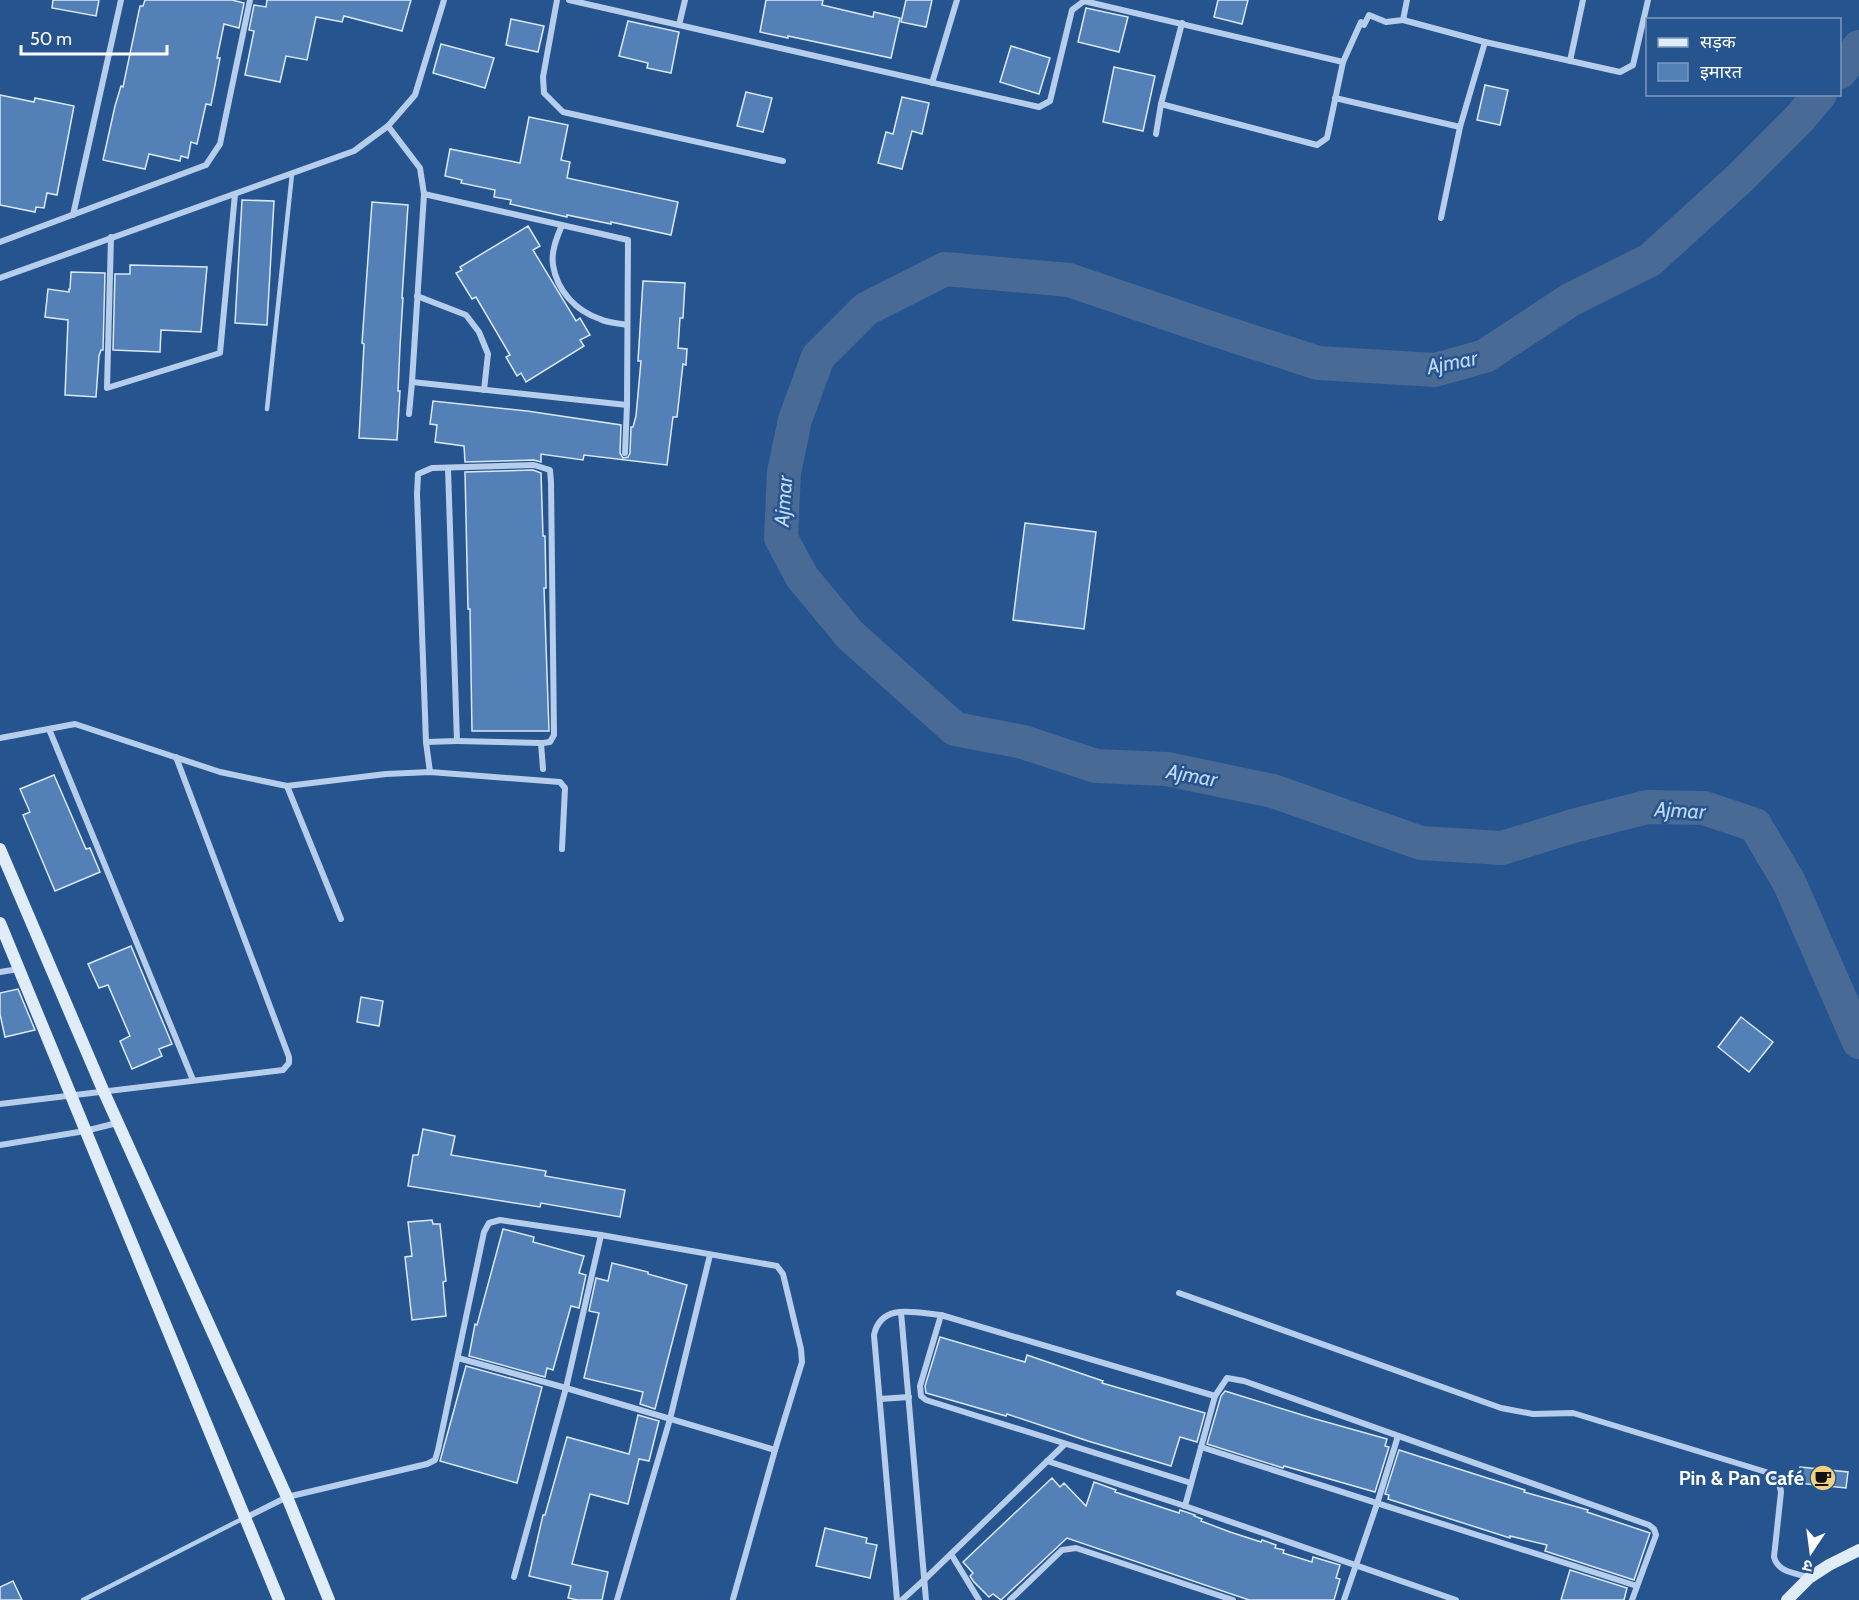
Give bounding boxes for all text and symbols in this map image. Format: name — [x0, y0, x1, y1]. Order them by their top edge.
scale bar — [21, 18, 166, 56]
legend — [1646, 18, 1841, 96]
text: 50 m — [30, 28, 72, 50]
text: सड़क — [1700, 31, 1737, 53]
text: इमारत — [1700, 61, 1743, 83]
water label: Ajmar — [1424, 345, 1481, 380]
water label: Ajmar — [769, 473, 798, 528]
water label: Ajmar — [1164, 758, 1221, 793]
water label: Ajmar — [1653, 796, 1708, 825]
cafe icon: Pin & Pan Café — [1808, 1463, 1838, 1493]
place label: Pin & Pan Café — [1679, 1466, 1804, 1490]
north arrow — [1781, 1522, 1841, 1582]
text: उ — [1800, 1556, 1814, 1576]

